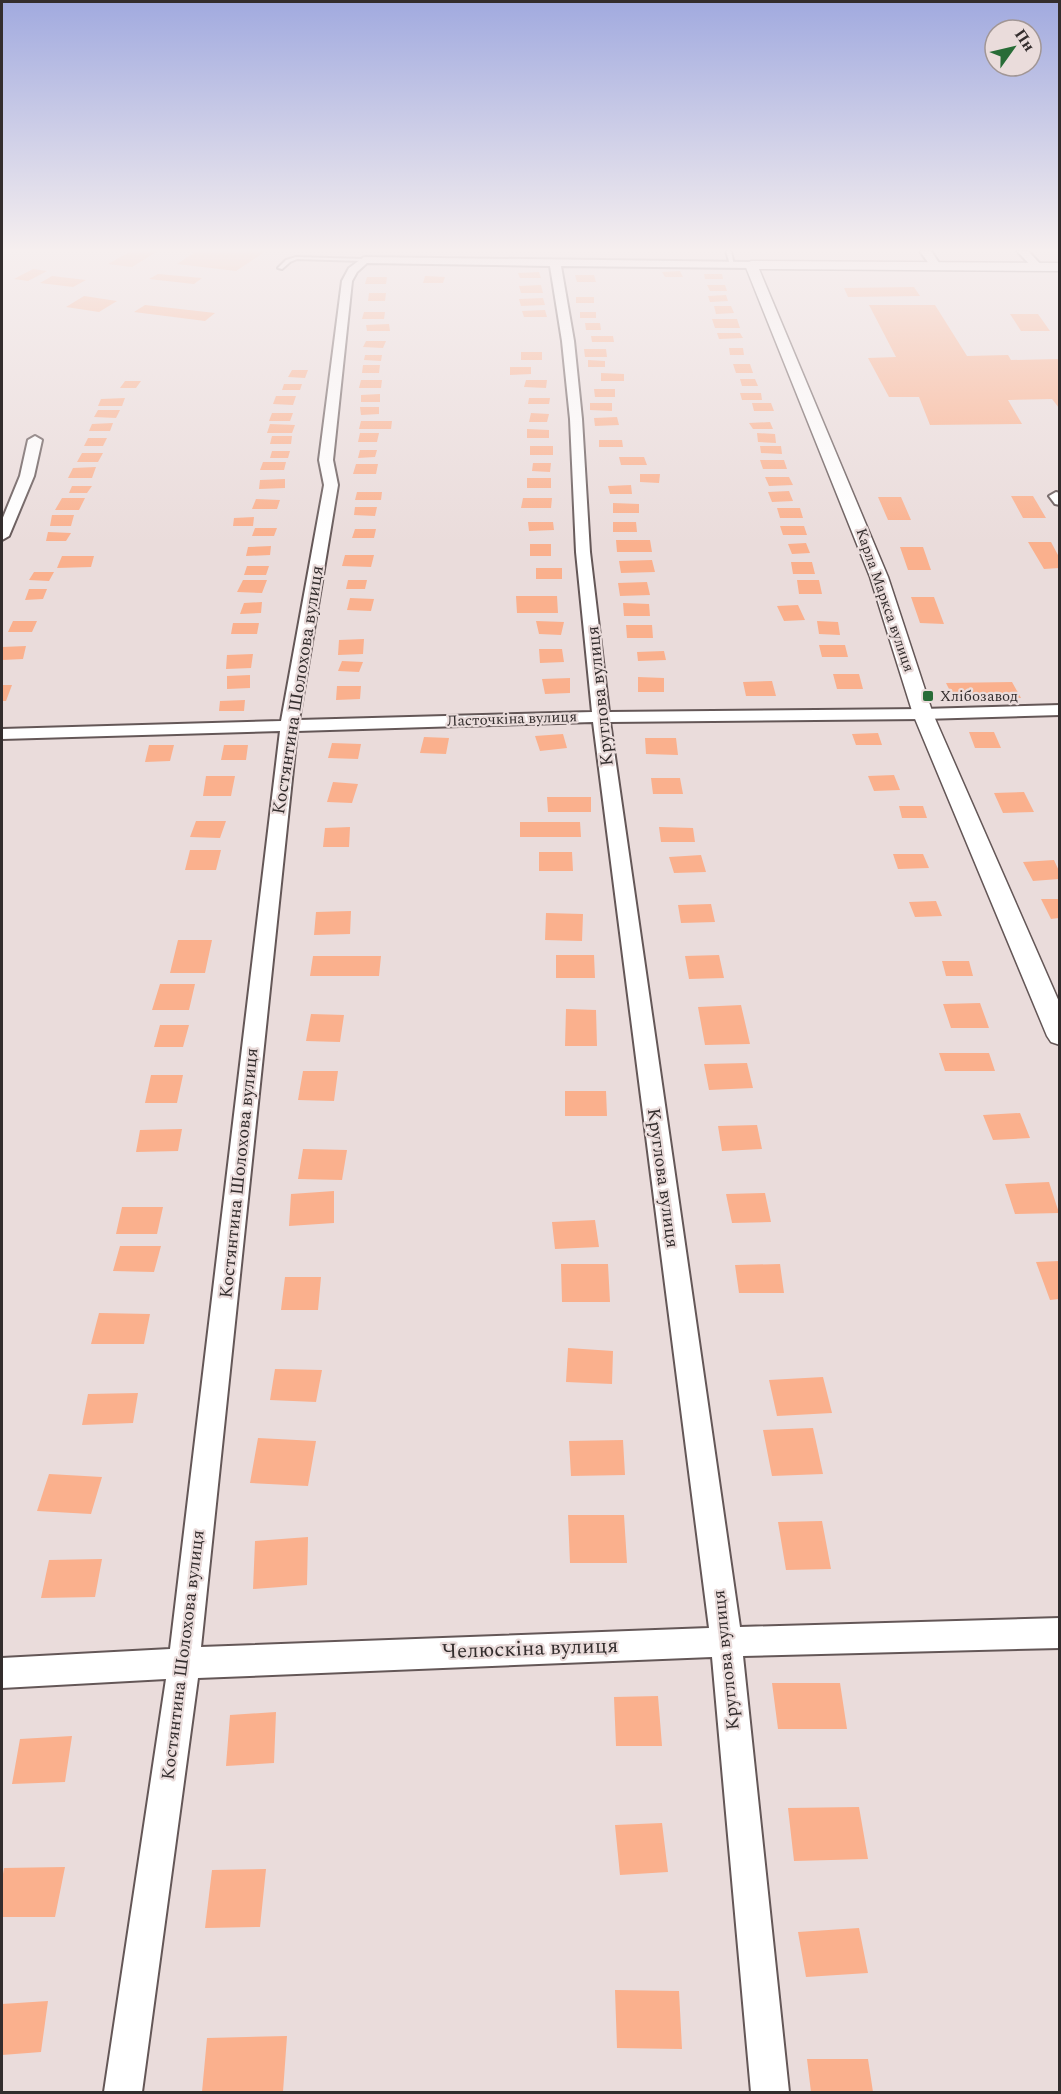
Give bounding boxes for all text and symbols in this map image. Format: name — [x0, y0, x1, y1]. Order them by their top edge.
north arrow — [983, 18, 1043, 78]
text: Пн — [1008, 24, 1041, 56]
street label: Карла Маркса вулиця — [850, 525, 920, 675]
street label: Костянтина Шолохова вулиця — [265, 564, 331, 816]
street label: Круглова вулиця — [579, 625, 621, 767]
place label: Хлібозавод — [940, 685, 1018, 708]
marker: Хлібозавод — [921, 689, 935, 703]
street label: Ласточкіна вулиця — [446, 705, 578, 733]
street label: Костянтина Шолохова вулиця — [212, 1046, 266, 1300]
street label: Круглова вулиця — [640, 1106, 686, 1250]
street label: Костянтина Шолохова вулиця — [154, 1528, 212, 1782]
street label: Круглова вулиця — [705, 1589, 747, 1731]
street label: Челюскіна вулиця — [441, 1630, 619, 1668]

